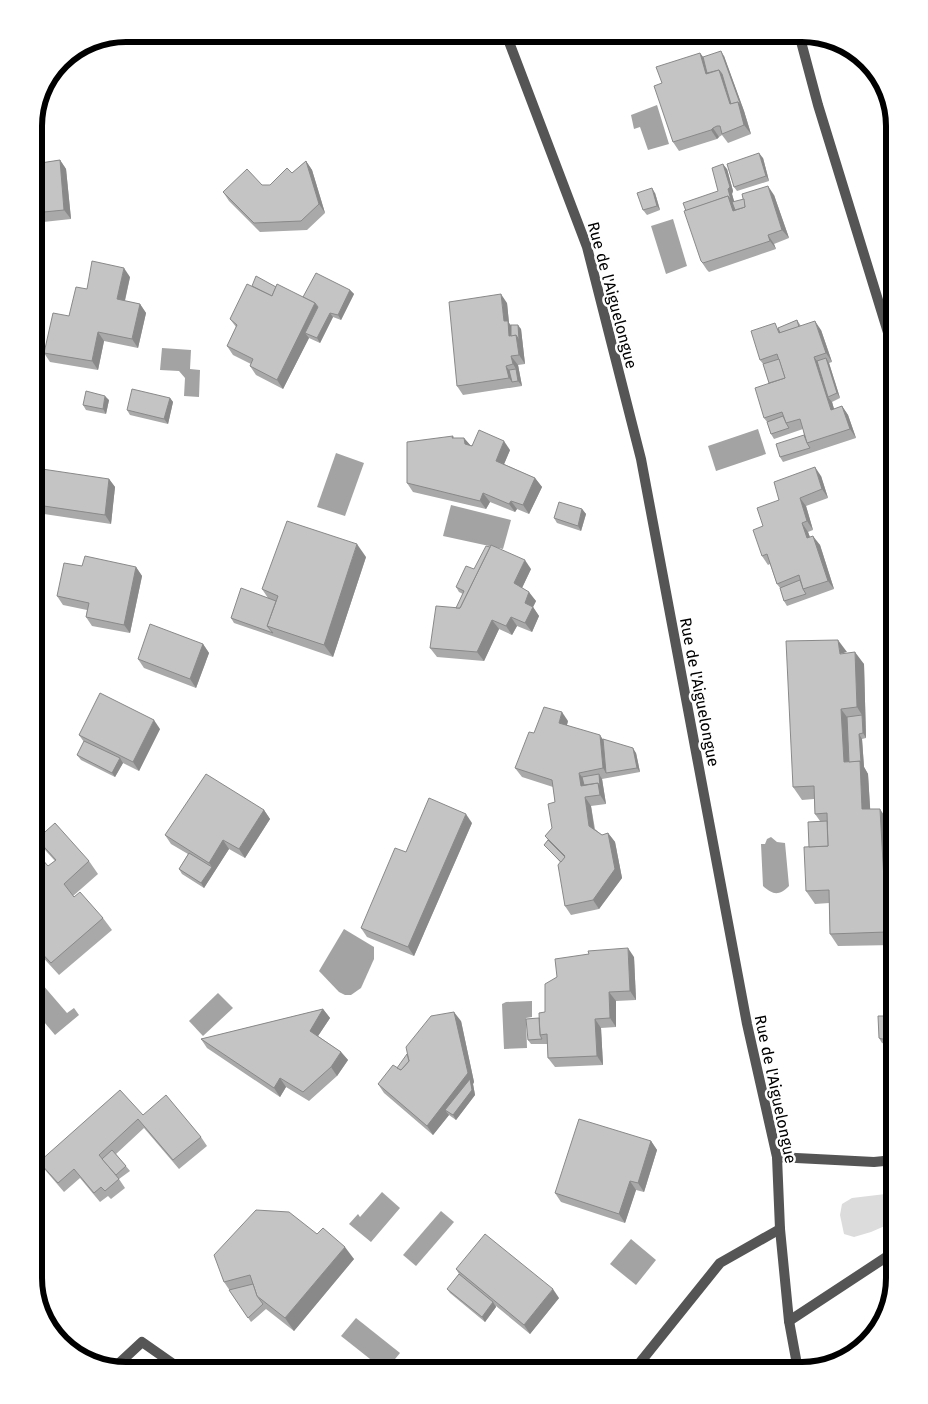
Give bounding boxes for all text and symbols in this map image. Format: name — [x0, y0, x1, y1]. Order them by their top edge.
street label: Rue de l'Aiguelongue — [584, 220, 641, 371]
street label: Rue de l'Aiguelongue — [676, 616, 723, 768]
street label: Rue de l'Aiguelongue — [750, 1013, 801, 1165]

